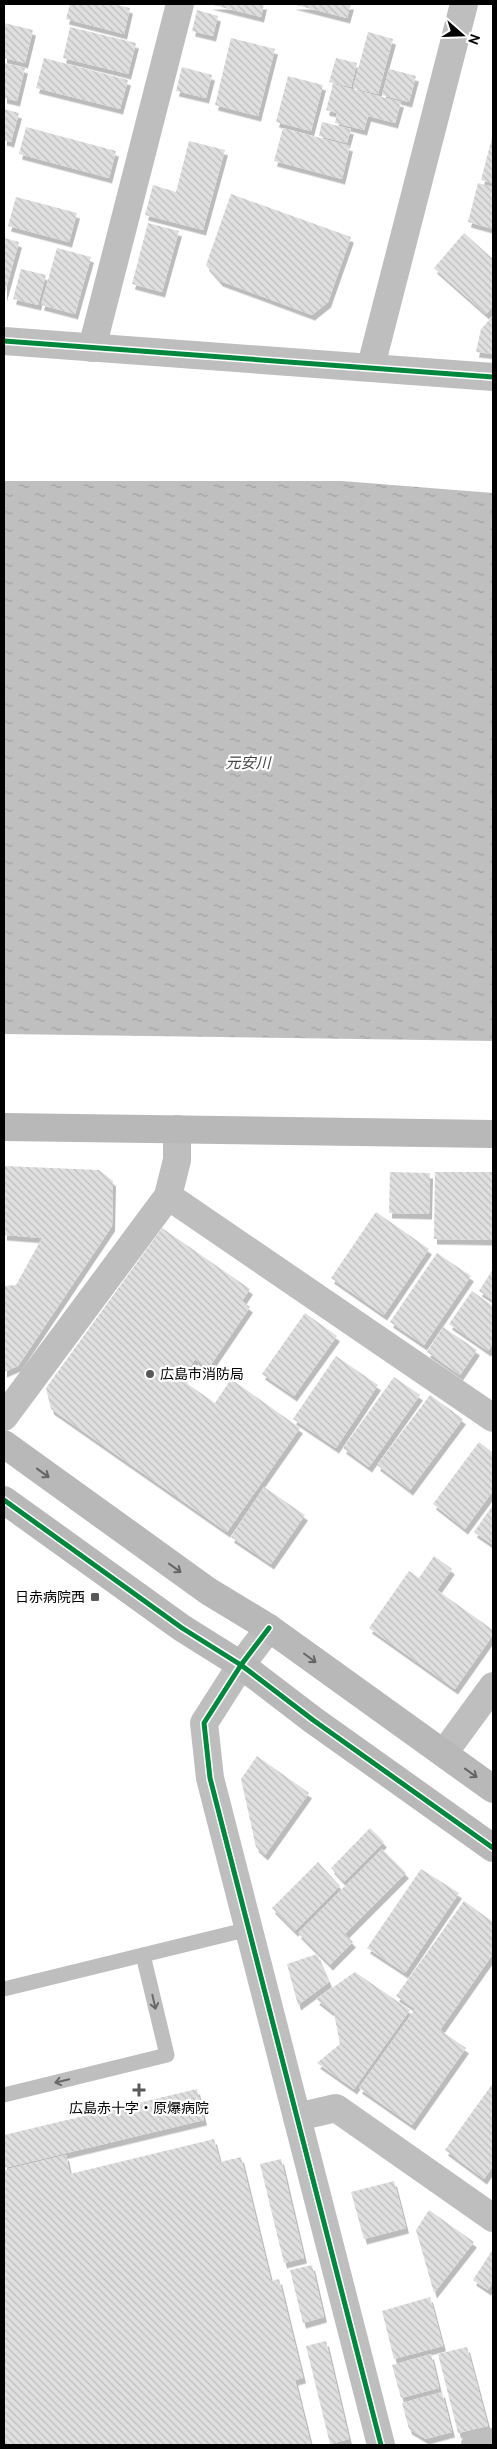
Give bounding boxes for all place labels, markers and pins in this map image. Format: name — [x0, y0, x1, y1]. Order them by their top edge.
place label: 広島市消防局 — [160, 1365, 244, 1383]
marker: 広島市消防局 — [144, 1368, 156, 1380]
place label: 日赤病院西 — [15, 1588, 85, 1606]
marker: 日赤病院西 — [89, 1591, 101, 1603]
marker: 広島赤十字・原爆病院 — [132, 2083, 146, 2097]
place label: 広島赤十字・原爆病院 — [69, 2099, 209, 2117]

